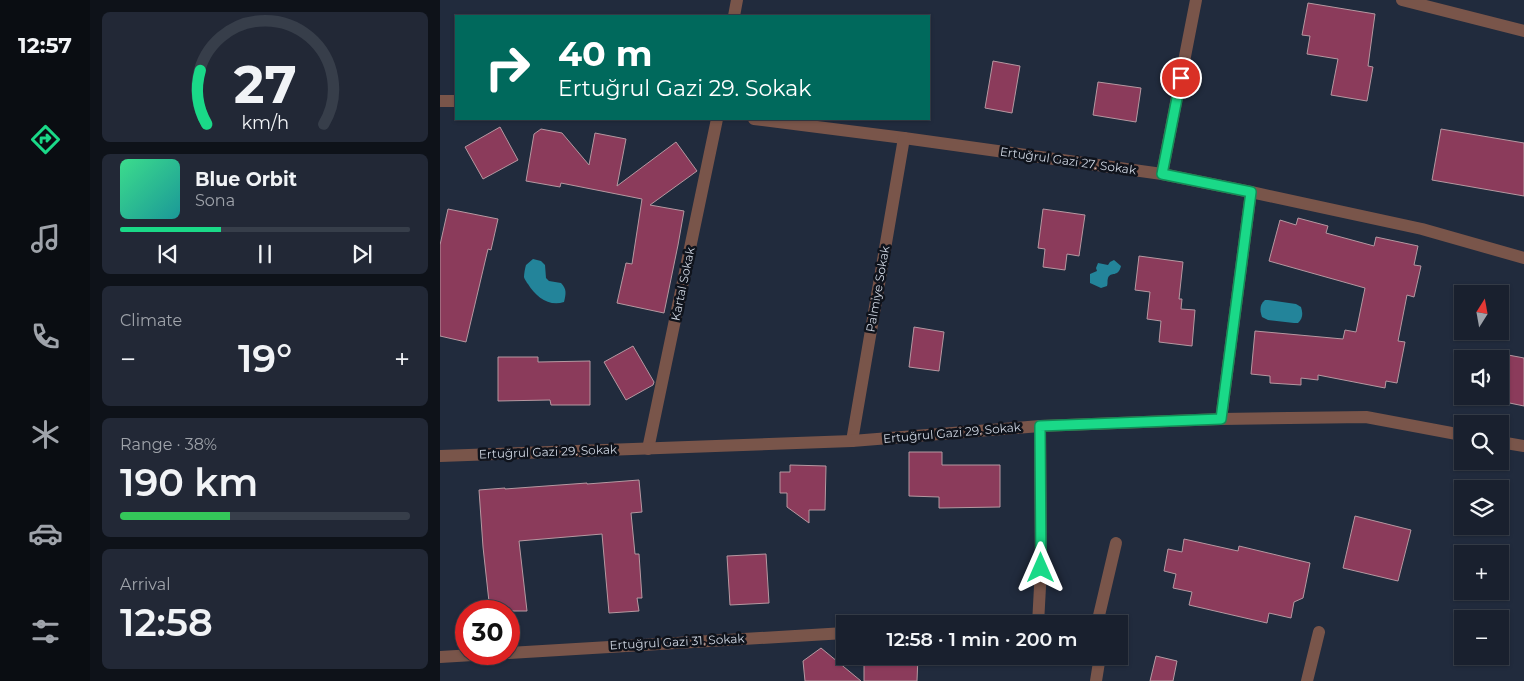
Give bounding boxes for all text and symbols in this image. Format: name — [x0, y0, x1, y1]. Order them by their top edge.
text: 12:57 — [18, 32, 72, 59]
text: 40 m — [558, 32, 653, 75]
icon: right — [475, 35, 540, 100]
text: 27 — [234, 53, 296, 116]
pin — [1160, 57, 1202, 99]
icon: arrive — [1167, 64, 1195, 92]
text: Ertuğrul Gazi 29. Sokak — [558, 75, 811, 102]
text: km/h — [241, 112, 289, 133]
icon: directions — [28, 122, 63, 157]
street label: Ertuğrul Gazi 27. Sokak — [999, 144, 1138, 178]
text: Blue Orbit — [195, 168, 297, 191]
text: Sona — [195, 191, 235, 210]
icon: music — [28, 221, 63, 256]
icon: previous — [154, 240, 182, 268]
icon: pause — [251, 240, 279, 268]
icon: next — [348, 240, 376, 268]
street label: Palmiye Sokak — [863, 244, 893, 333]
street label: Kartal Sokak — [667, 245, 698, 322]
north arrow — [1454, 285, 1509, 340]
map controls — [1454, 285, 1509, 665]
text: Climate — [120, 311, 182, 330]
icon: phone — [28, 319, 63, 354]
text: 19° — [238, 335, 292, 382]
text: − — [120, 342, 136, 376]
text: + — [394, 342, 410, 376]
button: sound — [1454, 350, 1509, 405]
button: search — [1454, 415, 1509, 470]
icon: climate — [28, 417, 63, 452]
street label: Ertuğrul Gazi 29. Sokak — [882, 419, 1022, 446]
text: Range · 38% — [120, 435, 217, 454]
street label: Ertuğrul Gazi 29. Sokak — [479, 442, 618, 461]
text: 190 km — [120, 459, 258, 506]
button: layers — [1454, 480, 1509, 535]
icon: car — [28, 516, 63, 551]
position arrow — [1014, 541, 1066, 593]
button: + — [1454, 545, 1509, 600]
text: Arrival — [120, 575, 170, 594]
text: 12:58 — [120, 599, 213, 646]
speed limit sign: 30 — [455, 600, 520, 665]
button: − — [1454, 610, 1509, 665]
icon: filters — [28, 614, 63, 649]
text: 12:58 · 1 min · 200 m — [886, 628, 1078, 651]
street label: Ertuğrul Gazi 31. Sokak — [609, 630, 746, 653]

